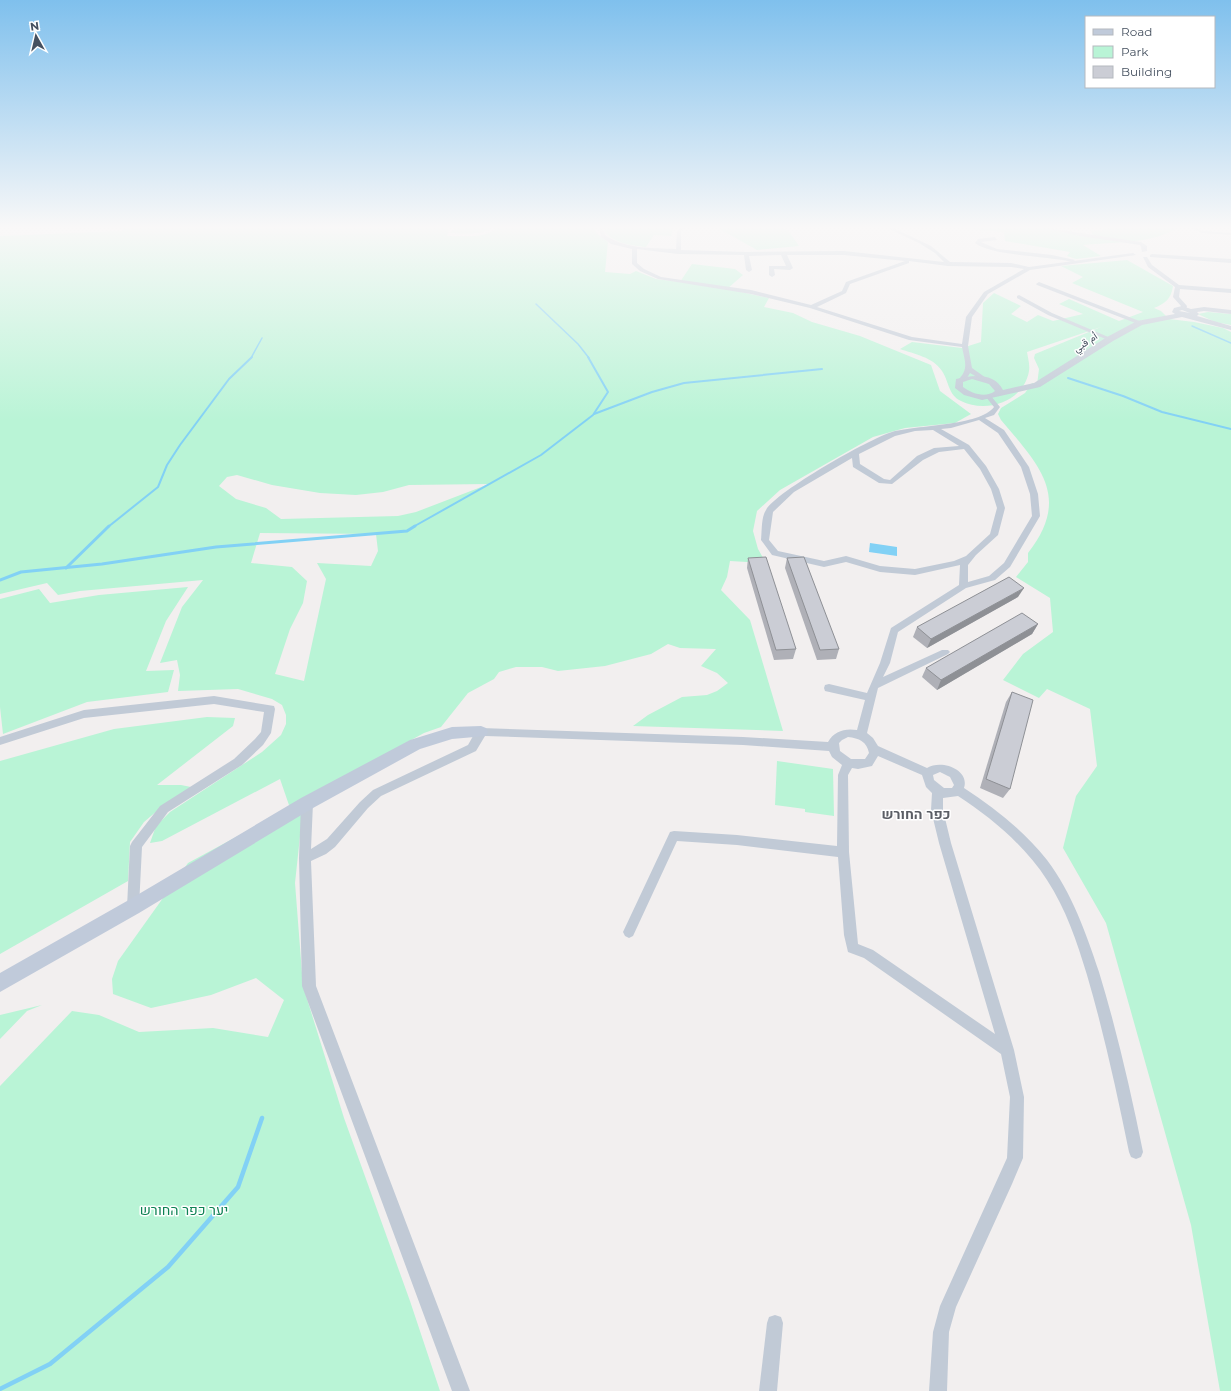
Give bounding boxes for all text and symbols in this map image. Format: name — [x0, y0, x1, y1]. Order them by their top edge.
north arrow — [16, 16, 56, 56]
legend — [1085, 16, 1215, 88]
text: N — [29, 19, 40, 34]
text: Road — [1121, 24, 1152, 39]
text: Park — [1121, 44, 1149, 59]
text: Building — [1121, 64, 1172, 79]
street label: أم قبي — [1071, 329, 1102, 357]
district label: כפר החורש — [882, 805, 950, 823]
park label: יער כפר החורש — [140, 1201, 228, 1219]

